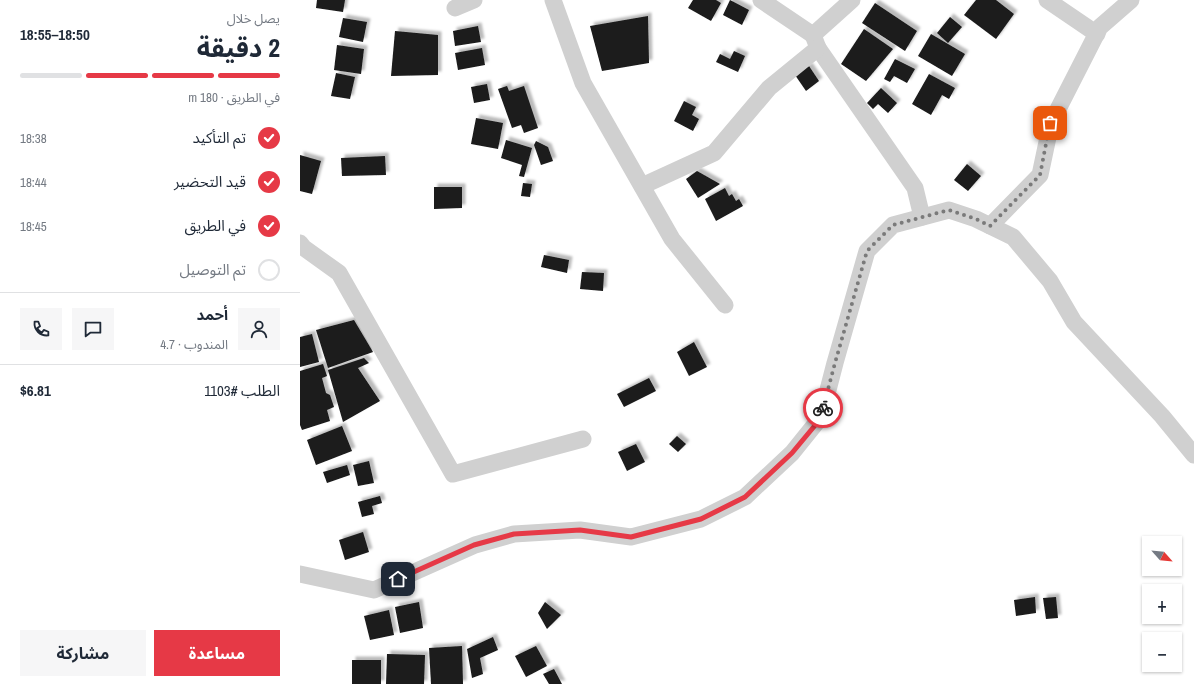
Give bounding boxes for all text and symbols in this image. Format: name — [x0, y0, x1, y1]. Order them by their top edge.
text: يصل خلال — [227, 10, 280, 27]
text: 18:50–18:55 — [20, 24, 90, 45]
text: 2 دقيقة — [197, 30, 280, 65]
text: في الطريق · 180 m — [188, 89, 280, 106]
pin — [1033, 106, 1067, 140]
icon: bag — [1039, 112, 1061, 134]
text: تم التأكيد — [193, 127, 246, 148]
icon: check — [258, 127, 280, 149]
text: 18:38 — [20, 130, 47, 147]
text: قيد التحضير — [174, 171, 246, 192]
icon: check — [258, 171, 280, 193]
text: 18:44 — [20, 174, 47, 191]
text: في الطريق — [185, 215, 246, 236]
icon: check — [258, 215, 280, 237]
text: 18:45 — [20, 218, 47, 235]
text: تم التوصيل — [179, 259, 246, 280]
text: أحمد — [197, 304, 228, 325]
button: phone — [20, 308, 62, 350]
button: chat — [72, 308, 114, 350]
button: person — [238, 308, 280, 350]
text: المندوب · 4.7 — [160, 336, 228, 353]
text: $6.81 — [20, 380, 51, 401]
text: الطلب #1103 — [204, 380, 280, 401]
courier — [803, 388, 843, 428]
icon: bike — [812, 397, 834, 419]
north arrow — [1142, 536, 1182, 576]
map controls — [1142, 536, 1182, 672]
pin — [381, 562, 415, 596]
icon: home — [387, 568, 409, 590]
button: + — [1142, 584, 1182, 624]
button: مشاركة — [20, 630, 146, 676]
button: مساعدة — [154, 630, 280, 676]
button: − — [1142, 632, 1182, 672]

